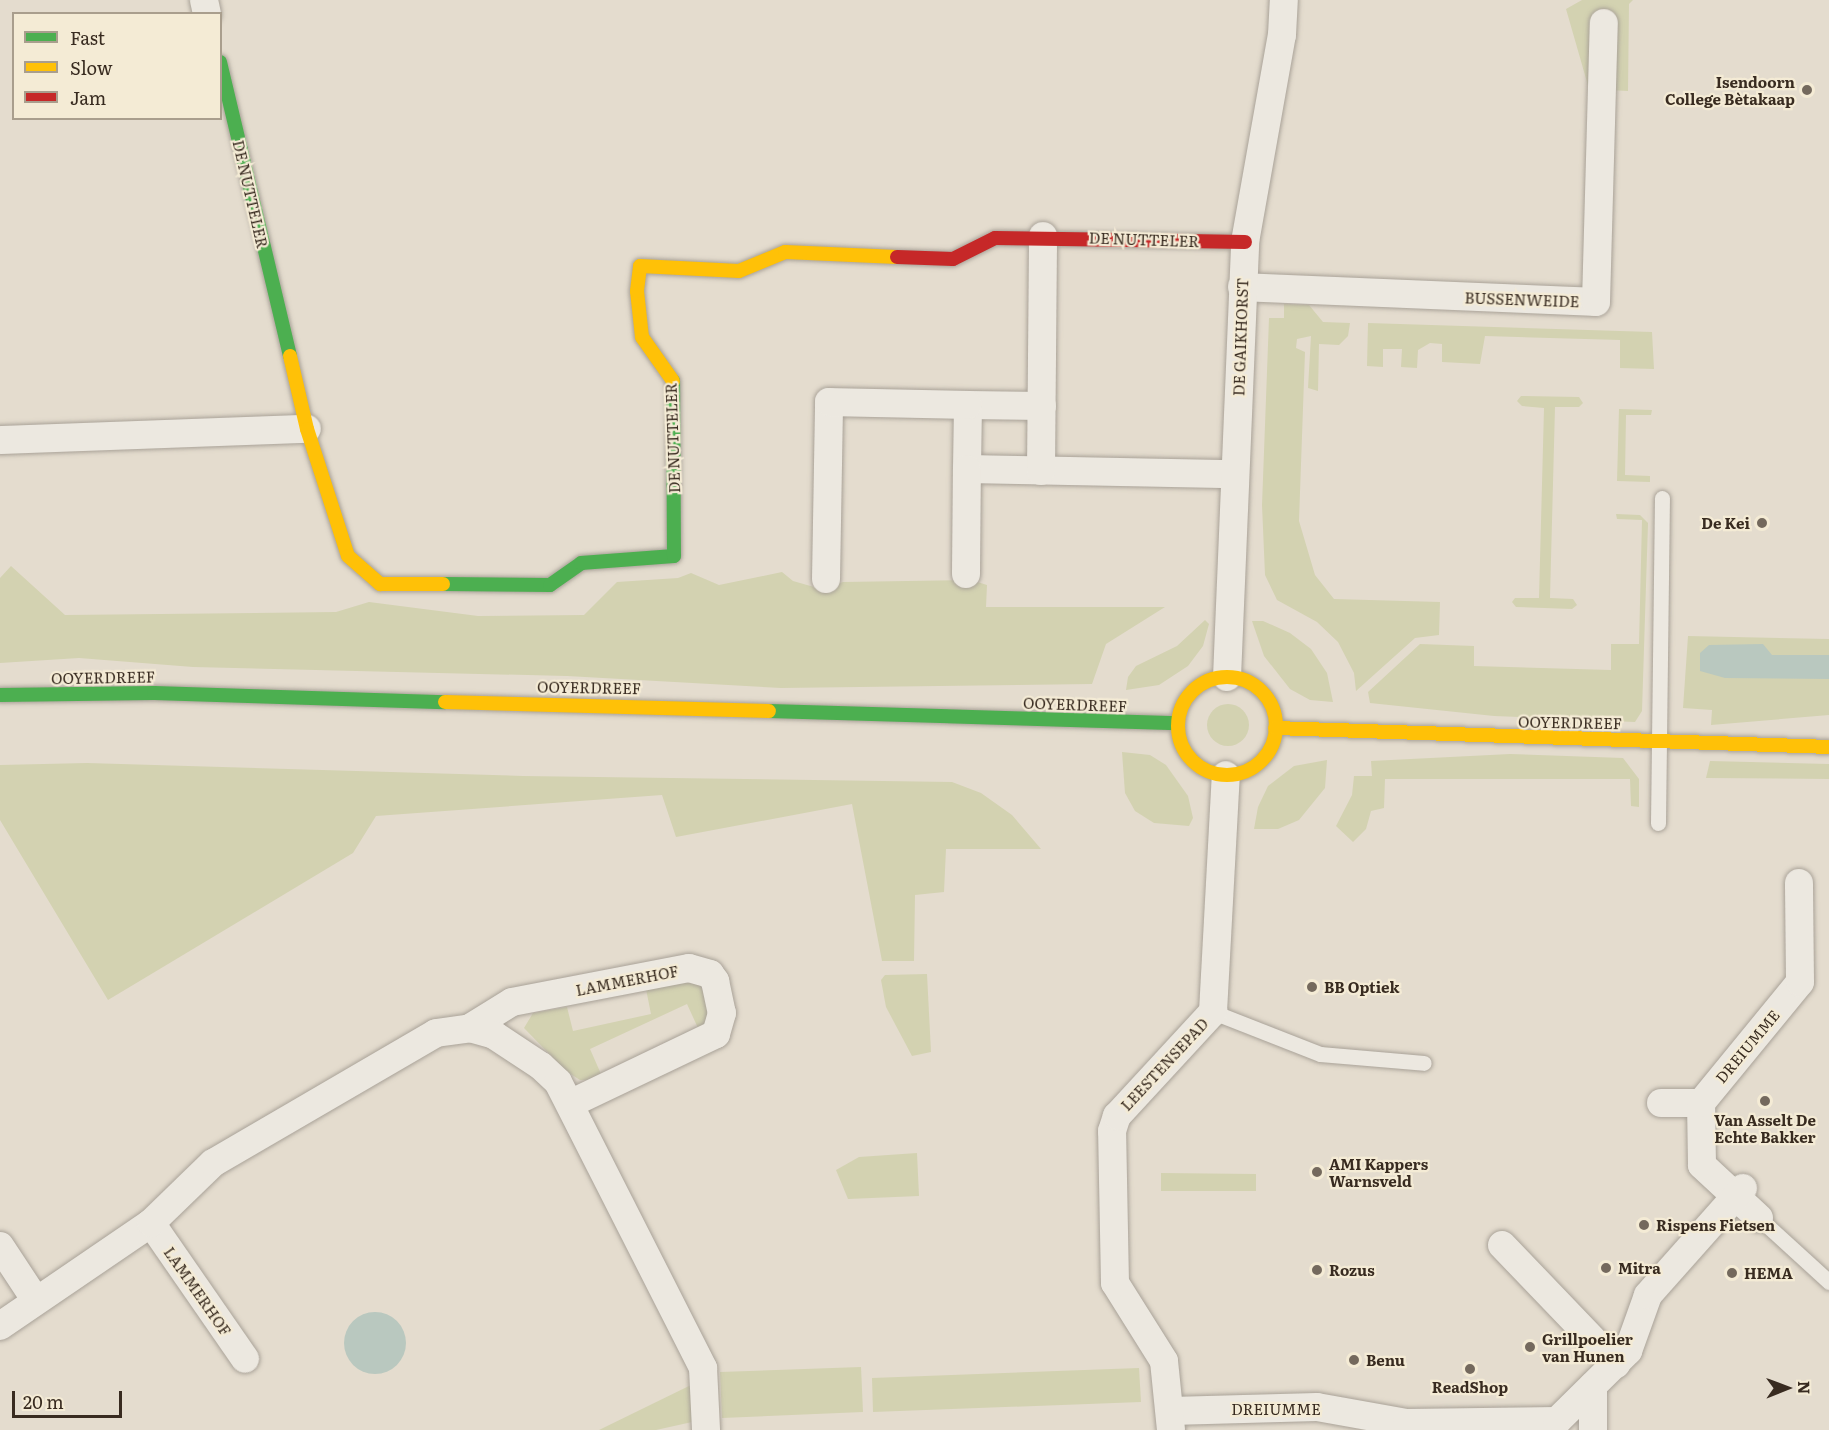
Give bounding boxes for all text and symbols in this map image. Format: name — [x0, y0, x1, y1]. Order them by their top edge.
legend — [12, 12, 222, 120]
text: Fast — [70, 24, 105, 51]
text: Slow — [70, 54, 112, 81]
place label: Isendoorn College Bètakaap — [1665, 72, 1795, 107]
marker: Isendoorn College Bètakaap — [1800, 83, 1814, 97]
text: Jam — [70, 84, 106, 111]
street label: DE NUTTELER — [230, 138, 272, 250]
street label: DE NUTTELER — [1089, 228, 1199, 250]
street label: DE GAIKHORST — [1229, 278, 1251, 396]
street label: BUSSENWEIDE — [1464, 288, 1580, 310]
street label: DE NUTTELER — [661, 383, 683, 493]
place label: De Kei — [1701, 514, 1750, 532]
marker: De Kei — [1755, 516, 1769, 530]
street label: OOYERDREEF — [51, 667, 155, 687]
street label: OOYERDREEF — [537, 677, 641, 697]
street label: OOYERDREEF — [1023, 693, 1127, 715]
street label: OOYERDREEF — [1518, 712, 1622, 732]
street label: LAMMERHOF — [574, 961, 680, 999]
place label: BB Optiek — [1324, 978, 1400, 996]
marker: BB Optiek — [1305, 980, 1319, 994]
street label: DREIUMME — [1711, 1006, 1783, 1086]
street label: LEESTENSEPAD — [1117, 1014, 1211, 1114]
marker: Van Asselt De Echte Bakker — [1758, 1094, 1772, 1108]
place label: Van Asselt De Echte Bakker — [1714, 1110, 1816, 1145]
place label: AMI Kappers Warnsveld — [1329, 1154, 1428, 1189]
marker: AMI Kappers Warnsveld — [1310, 1165, 1324, 1179]
place label: Rispens Fietsen — [1656, 1216, 1775, 1234]
marker: Rispens Fietsen — [1637, 1218, 1651, 1232]
street label: LAMMERHOF — [161, 1243, 235, 1339]
place label: Mitra — [1618, 1259, 1661, 1277]
place label: Rozus — [1329, 1261, 1375, 1279]
marker: Mitra — [1599, 1261, 1613, 1275]
marker: Rozus — [1310, 1263, 1324, 1277]
place label: HEMA — [1744, 1264, 1793, 1282]
marker: HEMA — [1725, 1266, 1739, 1280]
place label: Grillpoelier van Hunen — [1542, 1329, 1633, 1364]
marker: Grillpoelier van Hunen — [1523, 1340, 1537, 1354]
place label: Benu — [1366, 1351, 1405, 1369]
marker: Benu — [1347, 1353, 1361, 1367]
north arrow — [1757, 1358, 1817, 1418]
marker: ReadShop — [1463, 1362, 1477, 1376]
place label: ReadShop — [1432, 1378, 1508, 1396]
scale bar — [15, 1379, 124, 1417]
text: N — [1793, 1381, 1817, 1395]
text: 20 m — [23, 1388, 64, 1415]
street label: DREIUMME — [1231, 1400, 1321, 1418]

